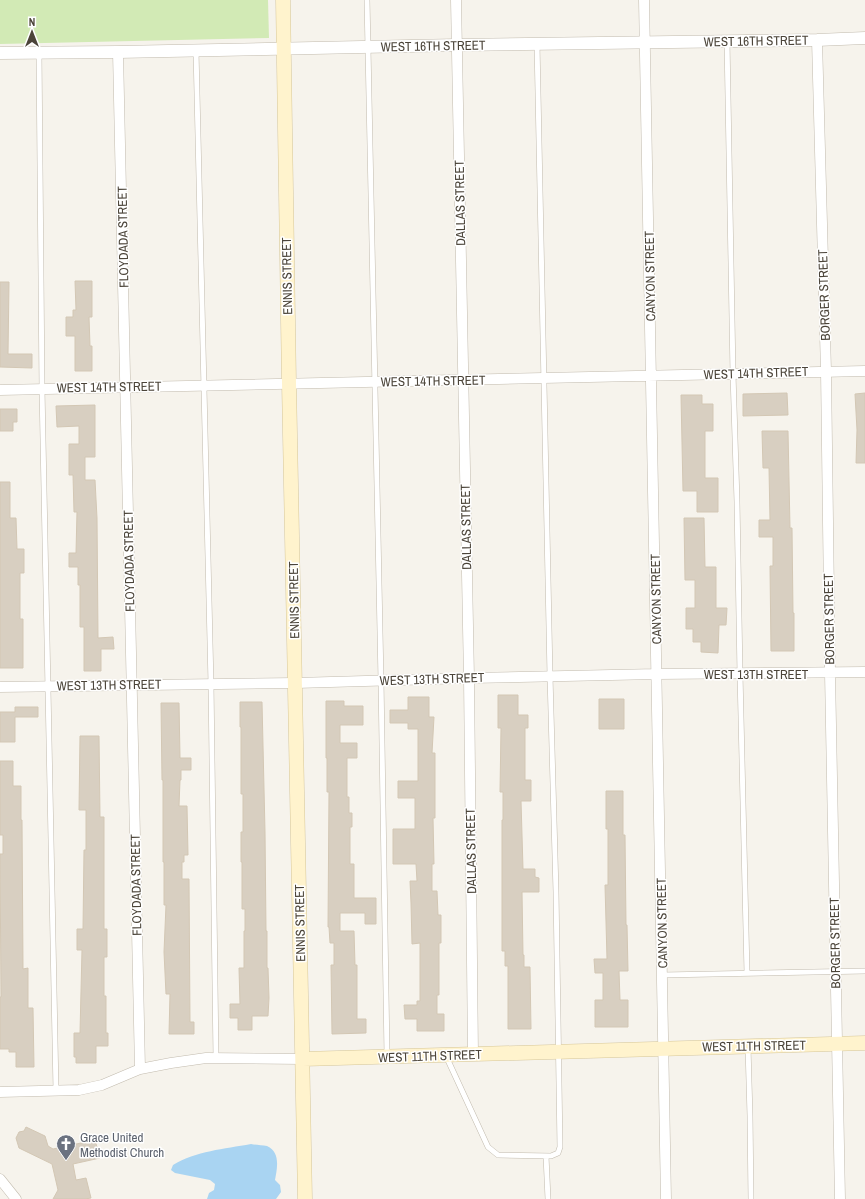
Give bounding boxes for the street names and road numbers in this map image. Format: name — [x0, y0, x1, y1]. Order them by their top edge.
street label: WEST 16TH STREET — [704, 32, 809, 50]
street label: WEST 16TH STREET — [381, 37, 486, 55]
street label: DALLAS STREET — [451, 159, 469, 246]
street label: FLOYDADA STREET — [114, 185, 132, 288]
street label: CANYON STREET — [641, 230, 659, 321]
street label: ENNIS STREET — [278, 237, 296, 315]
street label: BORGER STREET — [814, 249, 834, 341]
street label: WEST 14TH STREET — [703, 363, 809, 383]
street label: WEST 14TH STREET — [381, 372, 486, 390]
street label: WEST 14TH STREET — [57, 378, 162, 396]
street label: DALLAS STREET — [457, 483, 475, 570]
street label: FLOYDADA STREET — [120, 509, 138, 612]
street label: CANYON STREET — [647, 553, 665, 644]
street label: ENNIS STREET — [285, 561, 303, 639]
street label: BORGER STREET — [820, 573, 838, 665]
street label: WEST 13TH STREET — [704, 666, 809, 683]
street label: WEST 13TH STREET — [379, 669, 485, 689]
street label: WEST 13TH STREET — [57, 676, 162, 694]
street label: DALLAS STREET — [462, 807, 480, 894]
street label: FLOYDADA STREET — [127, 833, 145, 936]
street label: CANYON STREET — [653, 877, 671, 968]
street label: ENNIS STREET — [291, 884, 309, 962]
street label: BORGER STREET — [826, 897, 844, 989]
street label: WEST 11TH STREET — [702, 1037, 807, 1055]
street label: WEST 11TH STREET — [378, 1046, 483, 1066]

